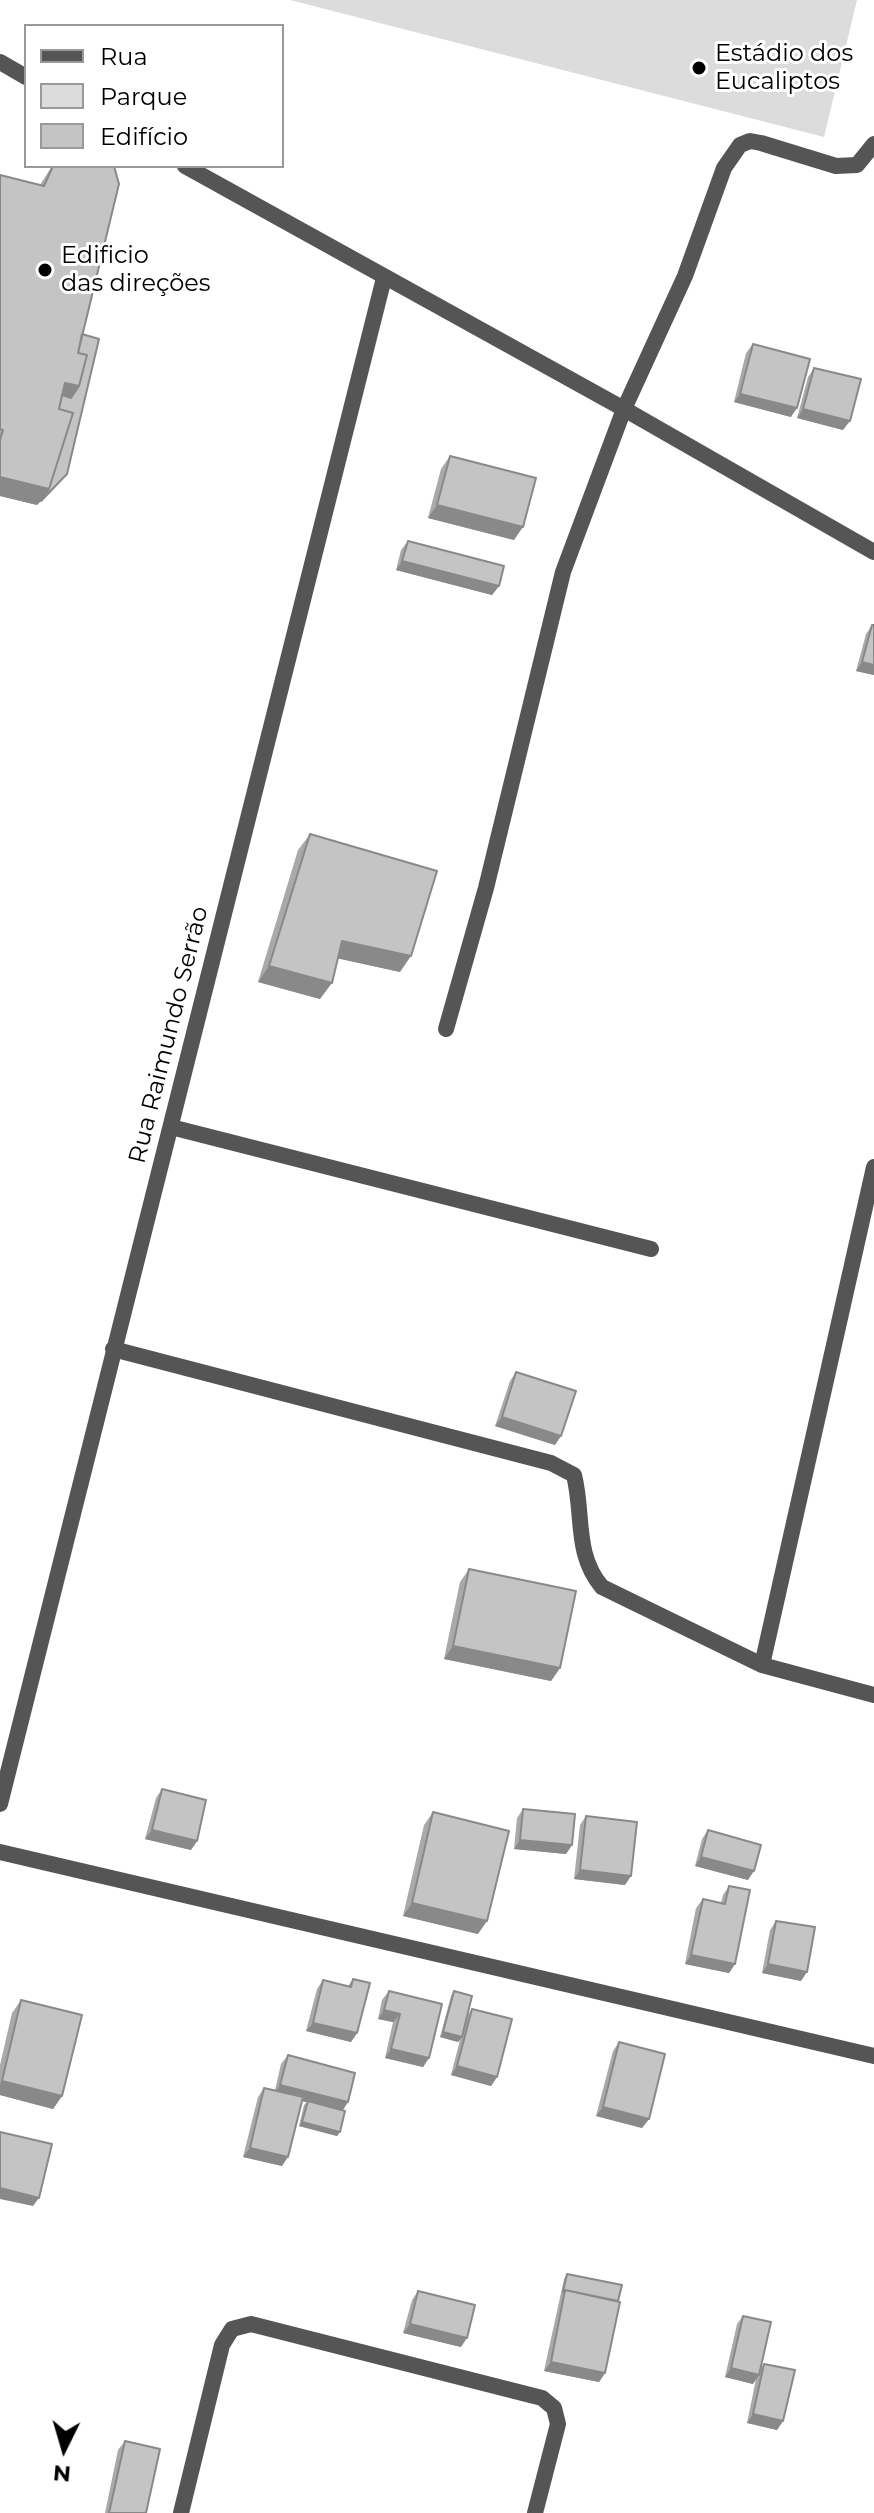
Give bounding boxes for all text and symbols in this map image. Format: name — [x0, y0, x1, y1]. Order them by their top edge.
legend — [24, 24, 284, 168]
place label: Estádio dos Eucaliptos — [715, 40, 853, 96]
text: Rua — [100, 42, 148, 71]
marker: Estádio dos Eucaliptos — [690, 59, 708, 77]
text: Parque — [100, 82, 187, 111]
text: Edifício — [100, 122, 188, 151]
place label: Edificio das direções — [61, 242, 211, 298]
marker: Edificio das direções — [36, 261, 54, 279]
street label: Rua Raimundo Serrão — [123, 904, 215, 1166]
north arrow — [24, 2409, 104, 2489]
text: N — [52, 2459, 72, 2488]

